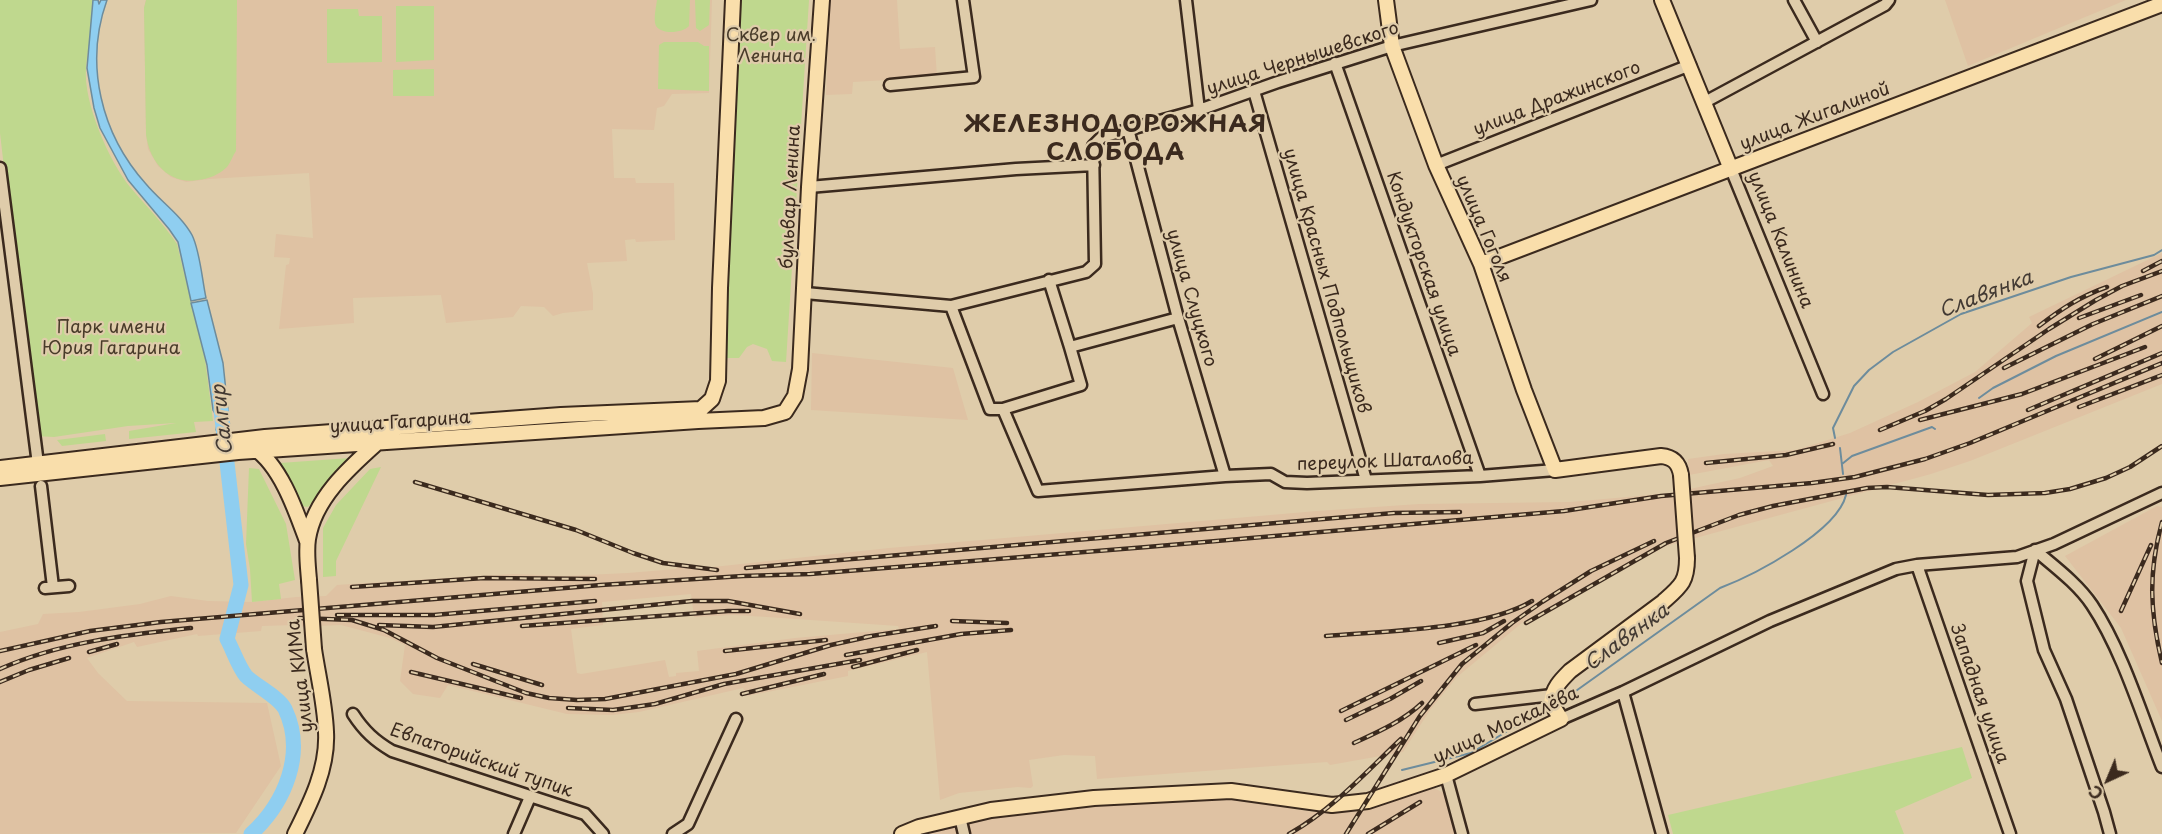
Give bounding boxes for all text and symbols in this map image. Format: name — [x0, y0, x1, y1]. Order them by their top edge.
street label: улица Чернышевского — [1204, 18, 1402, 100]
park label: Сквер им. Ленина — [726, 25, 816, 68]
street label: улица Дражинского — [1470, 57, 1644, 141]
street label: улица Жигалиной — [1737, 78, 1893, 156]
district label: ЖЕЛЕЗНОДОРОЖНАЯ СЛОБОДА — [966, 111, 1266, 167]
street label: бульвар Ленина — [776, 124, 806, 270]
street label: улица Красных Подпольщиков — [1278, 146, 1374, 416]
street label: улица Калинина — [1743, 168, 1817, 312]
street label: Кондукторская улица — [1381, 169, 1465, 359]
street label: улица Гоголя — [1451, 172, 1515, 286]
street label: улица Слуцкого — [1161, 227, 1221, 369]
water label: Славянка — [1936, 266, 2036, 324]
park label: Парк имени Юрия Гагарина — [42, 317, 180, 360]
water label: Салгир — [207, 384, 239, 456]
street label: улица Гагарина — [329, 407, 471, 439]
street label: переулок Шаталова — [1296, 448, 1474, 476]
water label: Славянка — [1580, 599, 1674, 677]
street label: улица КИМа — [283, 618, 319, 734]
street label: Западная улица — [1945, 621, 2013, 767]
street label: улица Москалёва — [1430, 683, 1582, 769]
street label: Евпаторийский тупик — [387, 720, 575, 802]
north arrow — [2078, 750, 2138, 810]
text: С — [2083, 780, 2108, 806]

